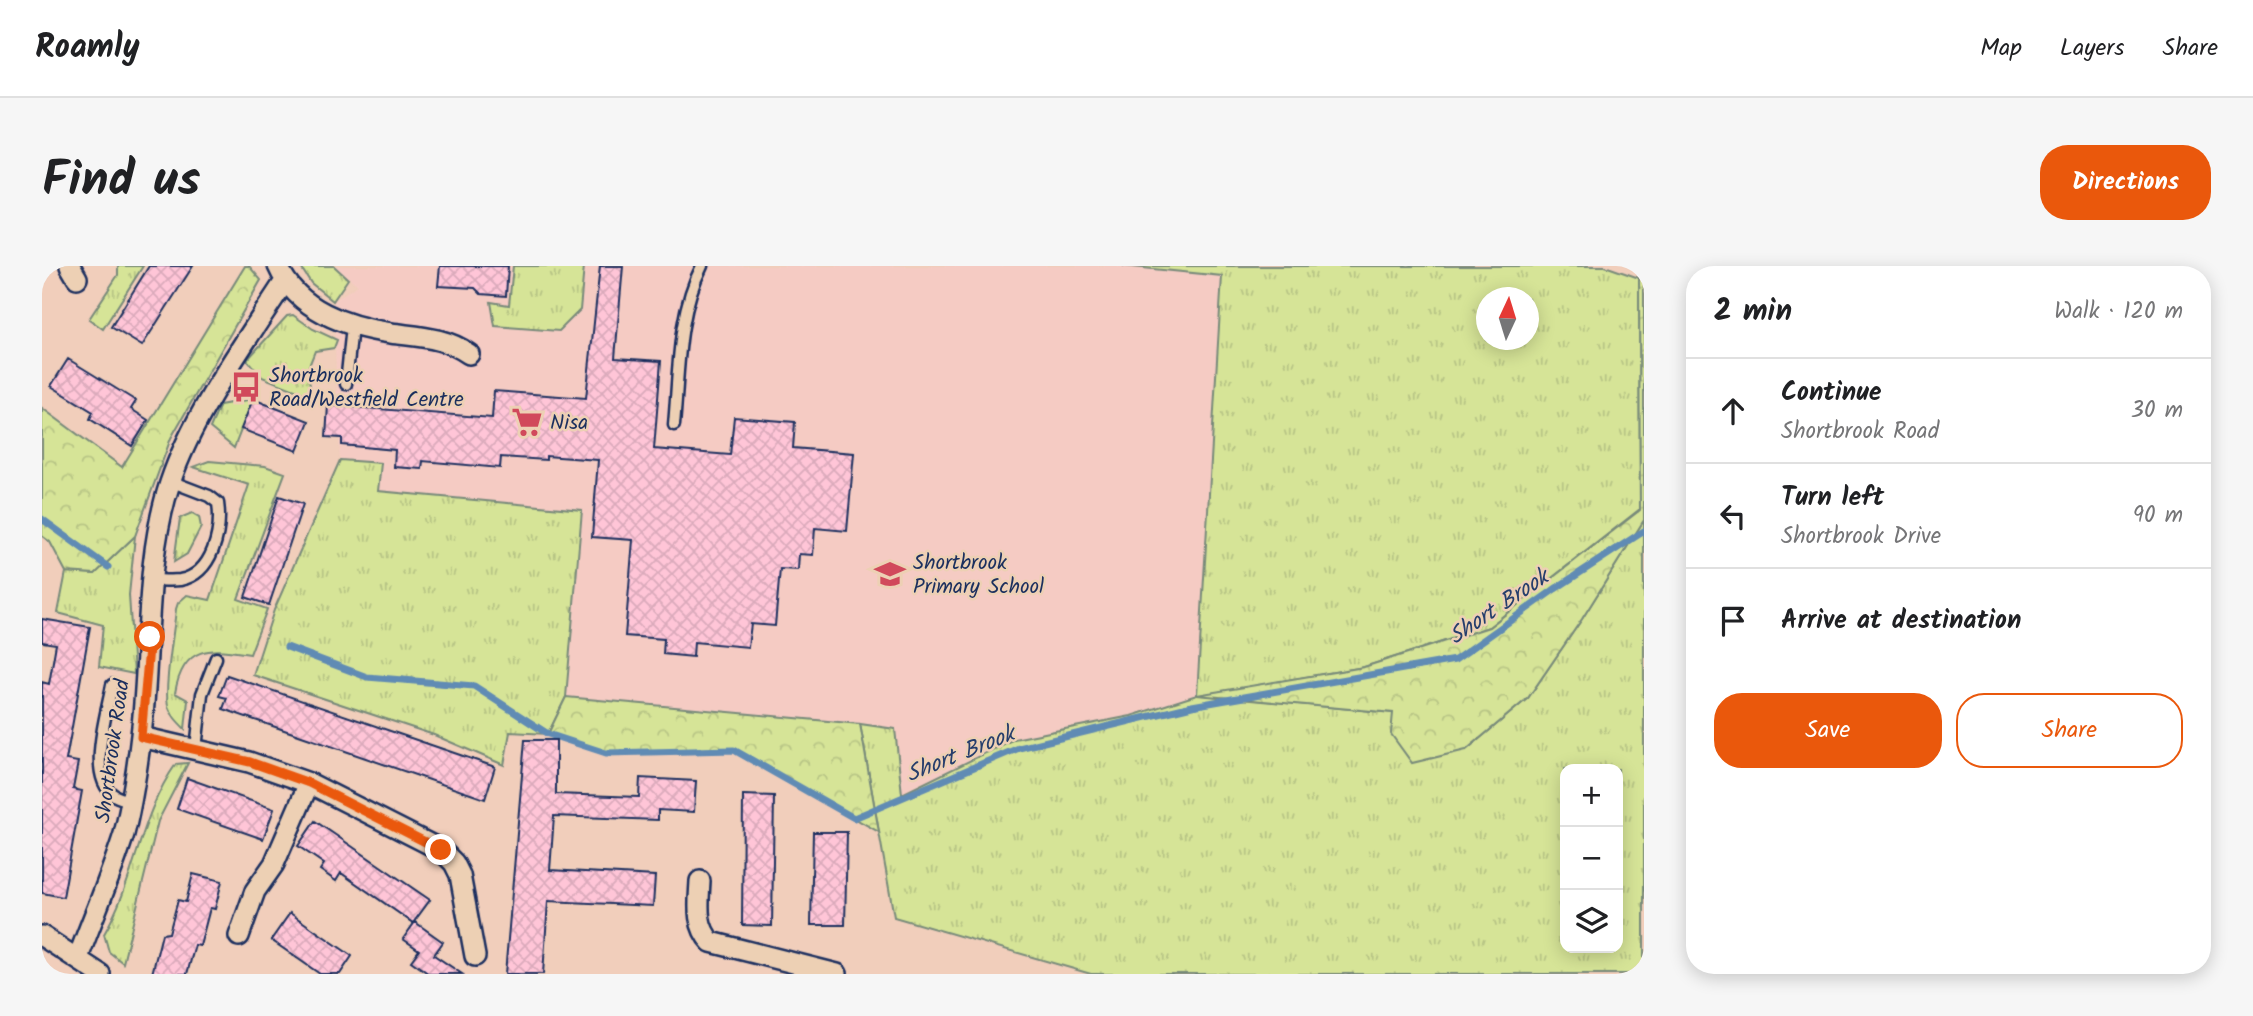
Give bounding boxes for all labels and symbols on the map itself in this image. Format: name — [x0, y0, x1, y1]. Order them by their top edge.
north arrow — [1476, 287, 1539, 350]
place label: Shortbrook Road/Westfield Centre — [269, 360, 464, 417]
bus stop icon: Shortbrook Road/Westfield Centre — [229, 370, 263, 404]
supermarket icon: Nisa — [510, 405, 544, 439]
place label: Nisa — [550, 407, 588, 440]
place label: Shortbrook Primary School — [913, 547, 1044, 604]
school or university icon: Shortbrook Primary School — [873, 557, 907, 591]
water label: Short Brook — [1442, 559, 1559, 655]
route start — [134, 621, 165, 652]
street label: Shortbrook Road — [87, 677, 140, 825]
water label: Short Brook — [901, 716, 1024, 793]
route end — [425, 834, 456, 865]

